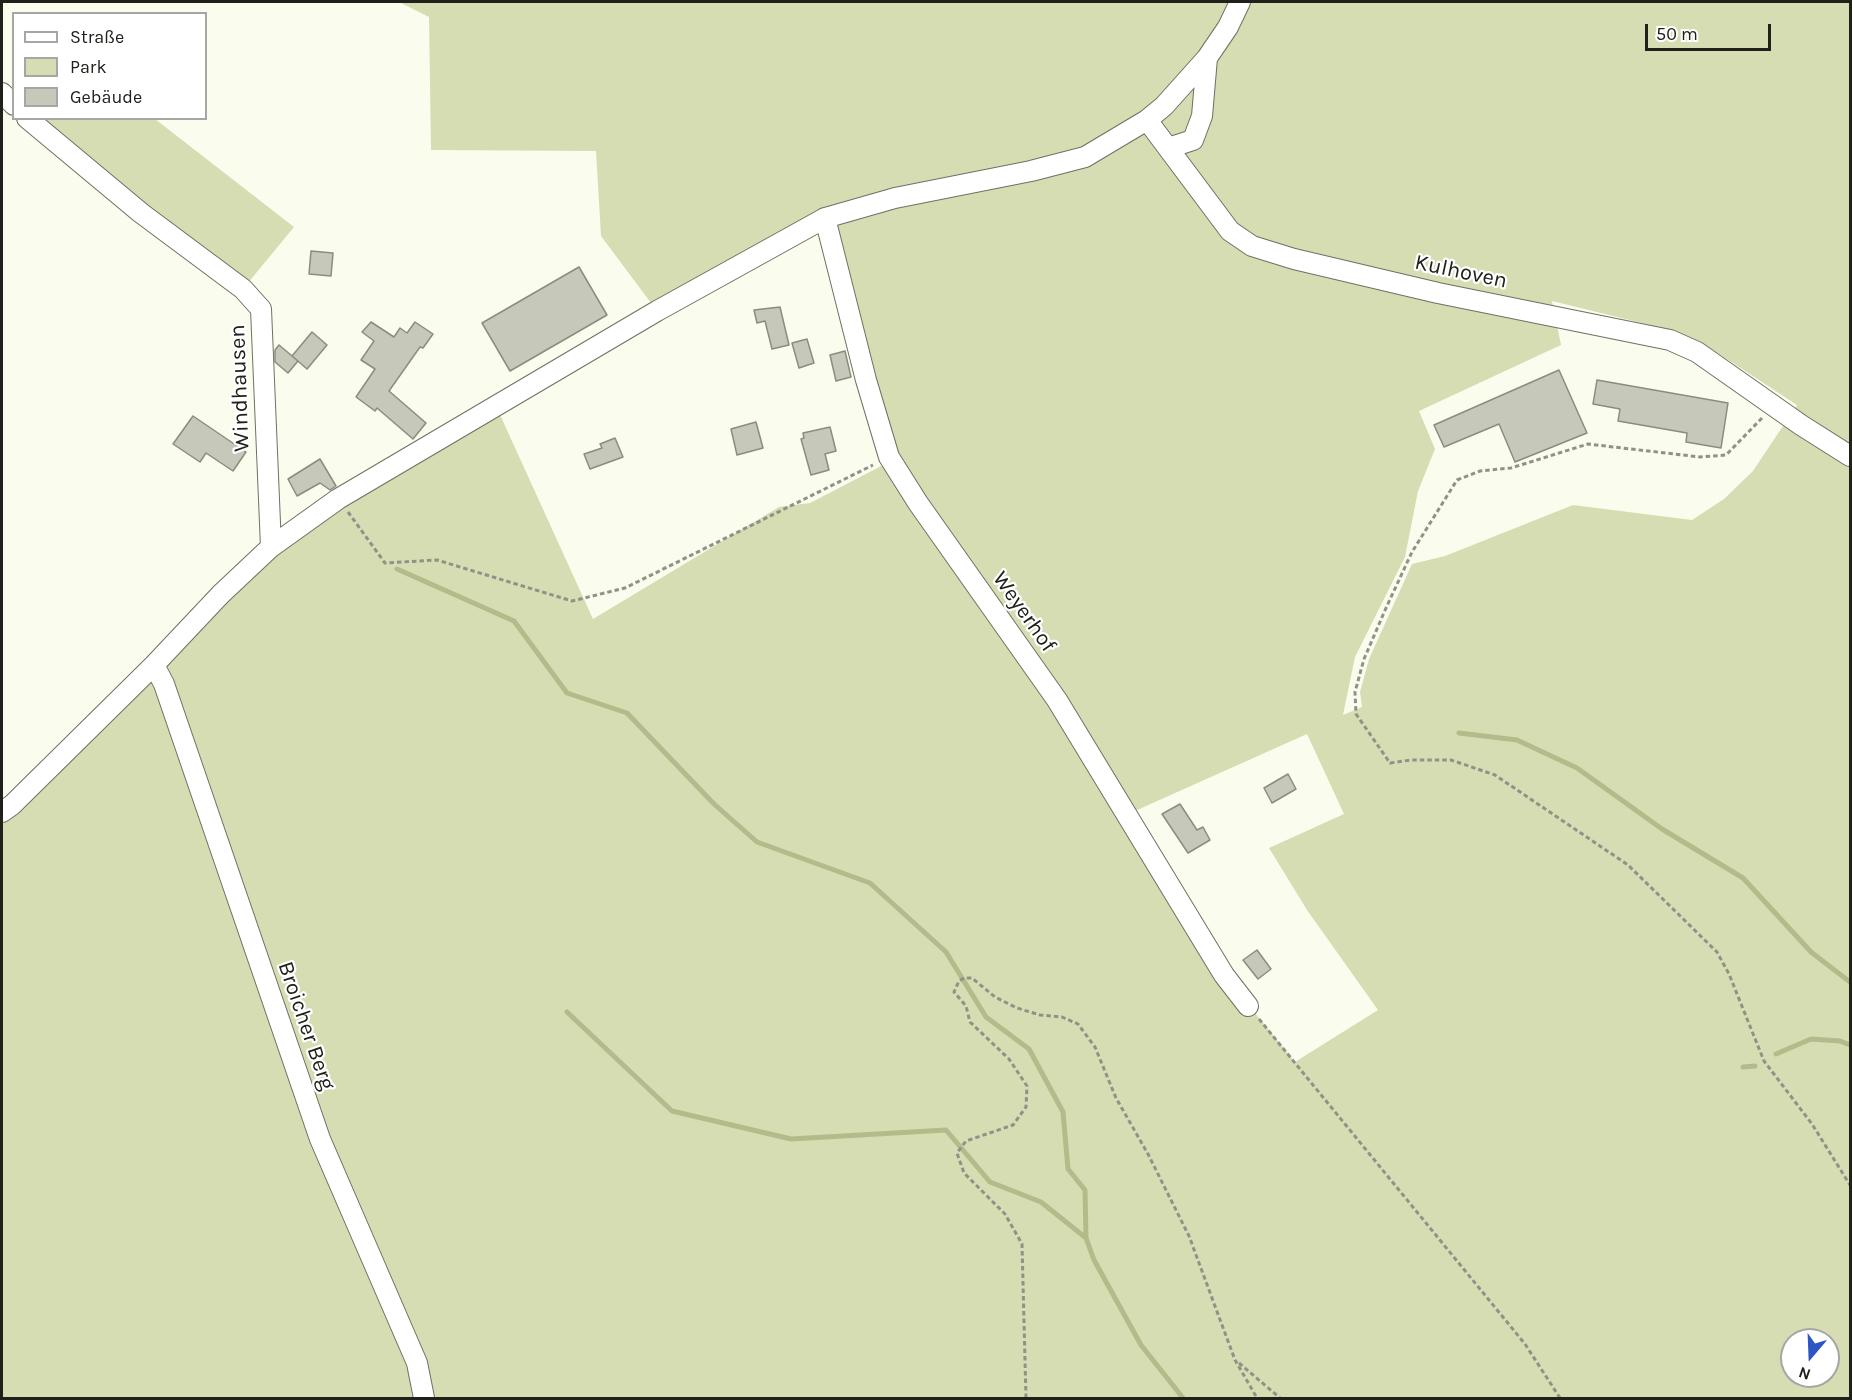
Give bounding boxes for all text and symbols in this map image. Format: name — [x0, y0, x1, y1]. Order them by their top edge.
legend — [12, 12, 207, 120]
scale bar — [1648, 12, 1774, 50]
text: 50 m — [1656, 23, 1698, 45]
text: Straße — [70, 26, 124, 48]
text: Park — [70, 56, 107, 78]
text: Gebäude — [70, 86, 142, 108]
street label: Kulhoven — [1412, 249, 1510, 295]
street label: Windhausen — [225, 324, 255, 452]
street label: Weyerhof — [987, 567, 1061, 657]
street label: Broicher Berg — [272, 958, 340, 1094]
north arrow — [1780, 1328, 1840, 1388]
text: N — [1796, 1363, 1813, 1384]

